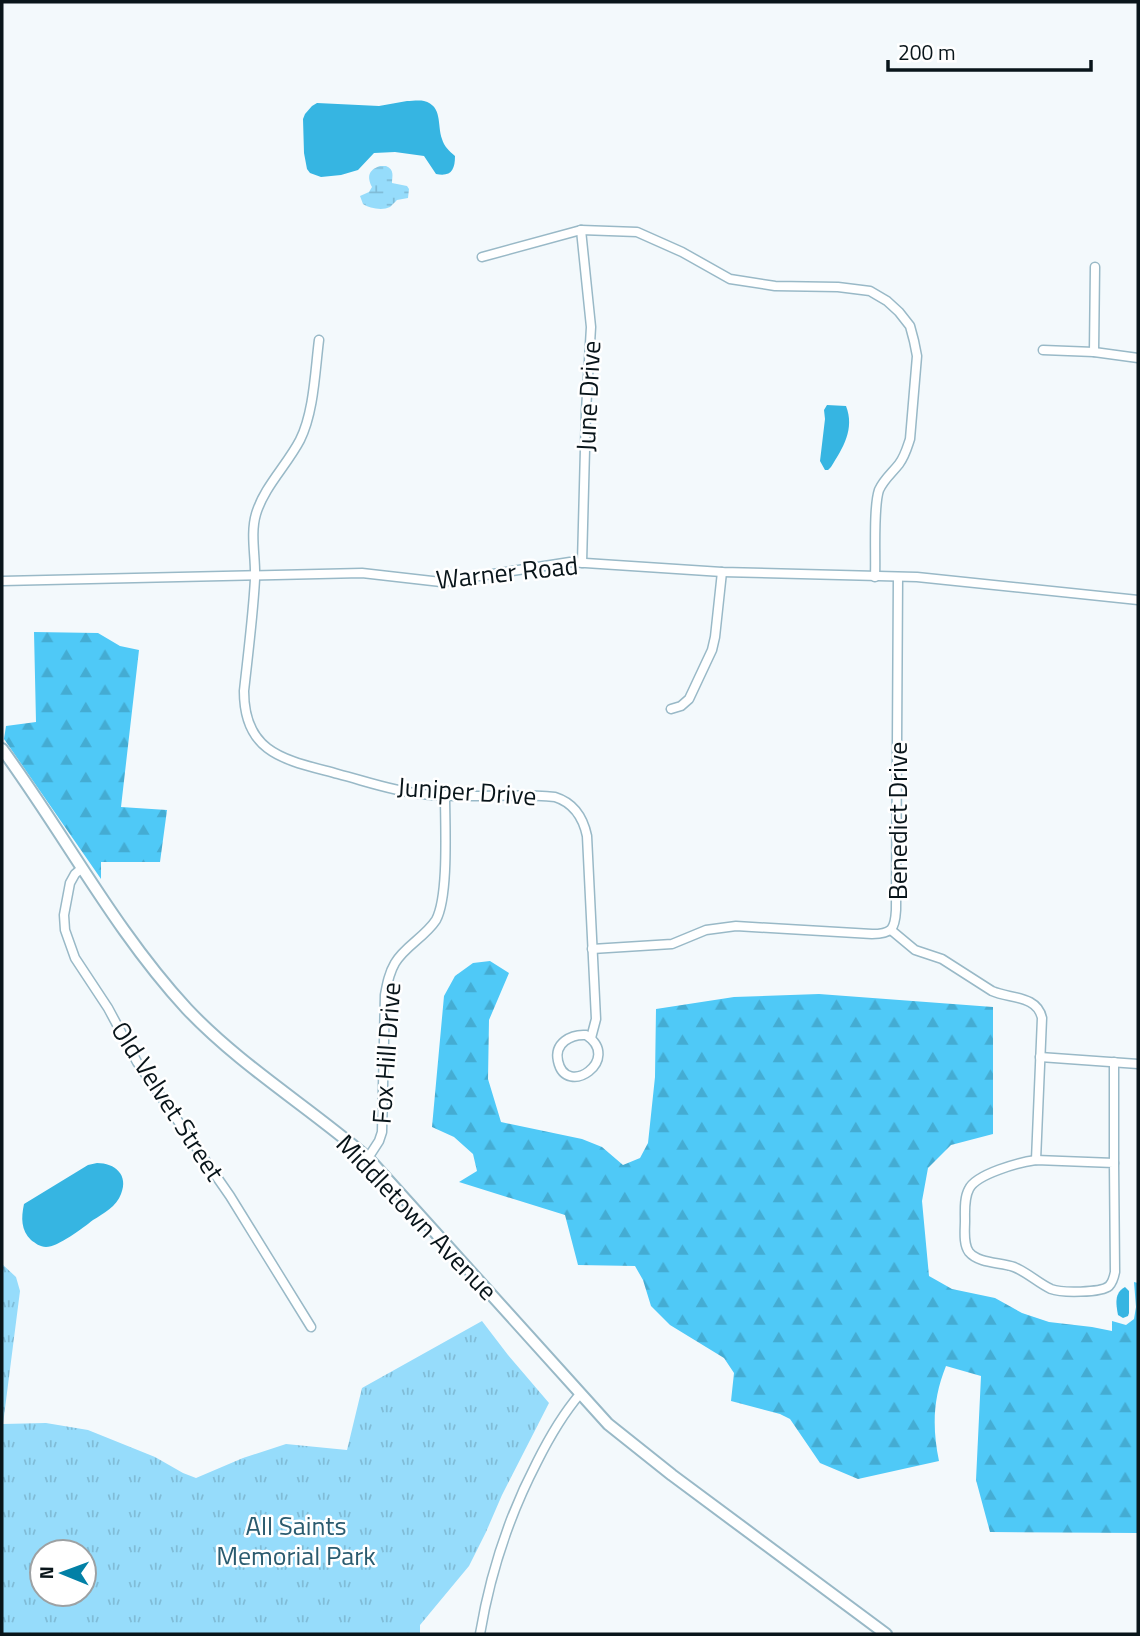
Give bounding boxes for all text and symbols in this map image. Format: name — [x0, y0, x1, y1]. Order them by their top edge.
scale bar — [888, 28, 1091, 72]
text: 200 m — [898, 36, 955, 68]
street label: June Drive — [566, 340, 610, 452]
street label: Warner Road — [434, 545, 580, 599]
street label: Benedict Drive — [878, 742, 917, 900]
street label: Juniper Drive — [396, 767, 538, 815]
street label: Fox Hill Drive — [362, 981, 410, 1125]
street label: Old Velvet Street — [102, 1014, 234, 1188]
street label: Middletown Avenue — [327, 1125, 507, 1309]
park label: All Saints Memorial Park — [216, 1506, 376, 1575]
north arrow — [28, 1538, 98, 1608]
text: N — [31, 1566, 60, 1580]

